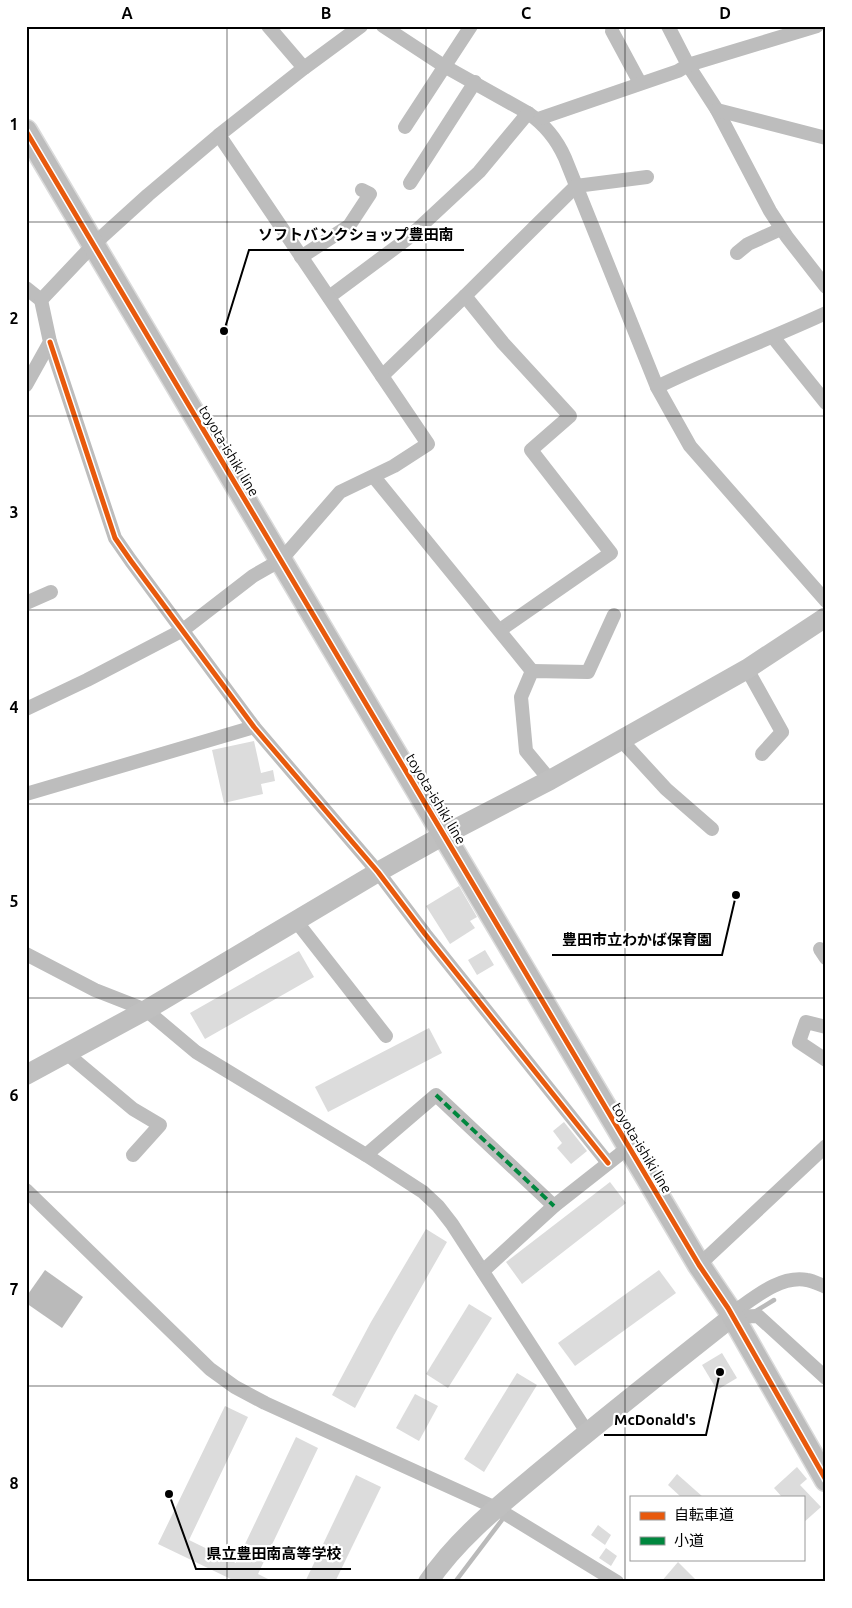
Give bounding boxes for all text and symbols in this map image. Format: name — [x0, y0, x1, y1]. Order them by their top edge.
text: A — [121, 4, 133, 22]
text: B — [321, 4, 331, 22]
text: C — [521, 4, 531, 22]
text: D — [719, 4, 731, 22]
text: 1 — [9, 115, 19, 133]
callout: ソフトバンクショップ豊田南 — [249, 220, 464, 250]
text: ソフトバンクショップ豊田南 — [258, 226, 454, 243]
text: 2 — [9, 309, 19, 327]
street label: toyota-ishiki line — [196, 403, 262, 499]
text: 3 — [9, 503, 19, 521]
text: 4 — [9, 698, 19, 716]
street label: toyota-ishiki line — [403, 751, 469, 847]
text: 5 — [9, 892, 19, 910]
callout: 豊田市立わかば保育園 — [552, 925, 722, 955]
text: 豊田市立わかば保育園 — [562, 931, 712, 948]
text: 6 — [9, 1086, 19, 1104]
street label: toyota-ishiki line — [609, 1100, 675, 1196]
text: 7 — [9, 1280, 19, 1298]
callout: McDonald's — [604, 1405, 706, 1435]
text: McDonald's — [614, 1411, 696, 1428]
text: 8 — [9, 1474, 19, 1492]
legend — [630, 1496, 804, 1560]
text: 自転車道 — [674, 1506, 734, 1523]
text: 小道 — [674, 1532, 704, 1549]
callout: 県立豊田南高等学校 — [196, 1539, 351, 1569]
text: 県立豊田南高等学校 — [206, 1545, 342, 1562]

